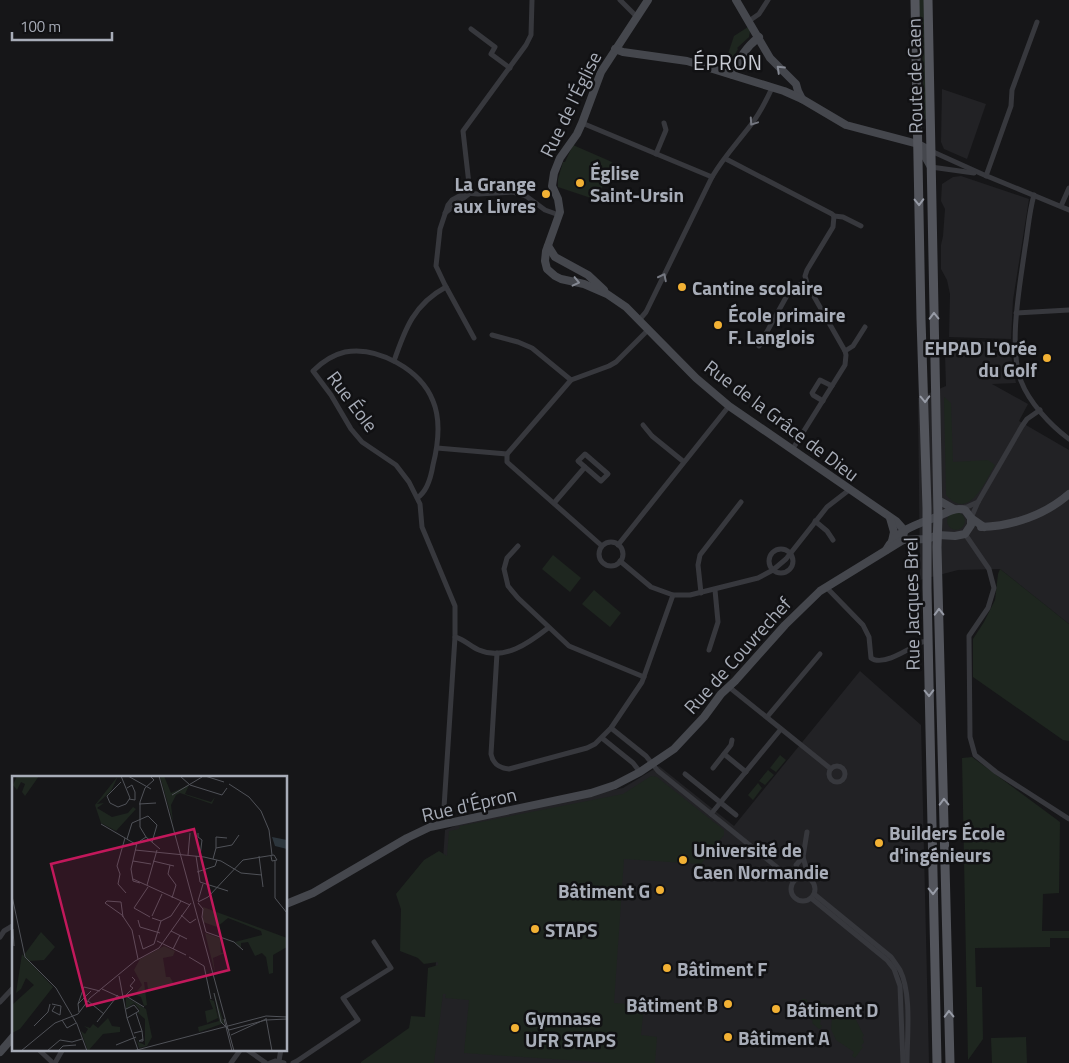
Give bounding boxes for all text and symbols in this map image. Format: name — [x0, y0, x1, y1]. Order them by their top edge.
scale bar — [12, 10, 112, 42]
text: 100 m — [20, 15, 61, 38]
street label: Route de Caen — [898, 18, 930, 134]
street label: Rue de l'Église — [532, 46, 608, 162]
district label: ÉPRON — [693, 46, 763, 78]
one-way arrow — [777, 66, 786, 75]
one-way arrow — [750, 116, 759, 125]
place label: Église Saint-Ursin — [590, 158, 684, 209]
place label: La Grange aux Livres — [454, 169, 536, 220]
marker: Église Saint-Ursin — [574, 177, 586, 189]
marker: La Grange aux Livres — [540, 188, 552, 200]
one-way arrow — [914, 198, 924, 206]
one-way arrow — [657, 273, 667, 282]
place label: Cantine scolaire — [692, 273, 823, 302]
one-way arrow — [572, 276, 581, 287]
marker: Cantine scolaire — [676, 281, 688, 293]
place label: École primaire F. Langlois — [728, 300, 846, 351]
one-way arrow — [929, 311, 939, 319]
marker: École primaire F. Langlois — [712, 319, 724, 331]
place label: EHPAD L'Orée du Golf — [924, 333, 1037, 384]
street label: Rue de la Grâce de Dieu — [699, 352, 865, 488]
marker: EHPAD L'Orée du Golf — [1041, 352, 1053, 364]
street label: Rue Éole — [320, 364, 386, 438]
one-way arrow — [919, 395, 930, 403]
street label: Rue Jacques Brel — [895, 537, 927, 671]
street label: Rue de Couvrechef — [676, 589, 798, 720]
one-way arrow — [934, 608, 944, 616]
one-way arrow — [924, 690, 934, 697]
inset map — [12, 776, 288, 1050]
street label: Rue d'Épron — [419, 779, 519, 829]
one-way arrow — [939, 797, 949, 805]
place label: Builders École d'ingénieurs — [889, 818, 1005, 869]
place label: Université de Caen Normandie — [693, 835, 829, 886]
marker: Builders École d'ingénieurs — [873, 837, 885, 849]
marker: Université de Caen Normandie — [677, 854, 689, 866]
place label: Bâtiment G — [558, 876, 650, 905]
marker: Bâtiment G — [654, 884, 666, 896]
one-way arrow — [927, 887, 938, 895]
place label: STAPS — [545, 915, 598, 944]
marker: STAPS — [529, 923, 541, 935]
place label: Bâtiment F — [677, 954, 767, 983]
marker: Bâtiment F — [661, 962, 673, 974]
place label: Bâtiment B — [626, 990, 718, 1019]
place label: Bâtiment D — [786, 995, 878, 1024]
marker: Bâtiment B — [722, 998, 734, 1010]
place label: Gymnase UFR STAPS — [525, 1003, 616, 1054]
marker: Bâtiment D — [770, 1003, 782, 1015]
one-way arrow — [944, 1010, 955, 1018]
marker: Gymnase UFR STAPS — [509, 1022, 521, 1034]
place label: Bâtiment A — [738, 1023, 830, 1052]
marker: Bâtiment A — [722, 1031, 734, 1043]

